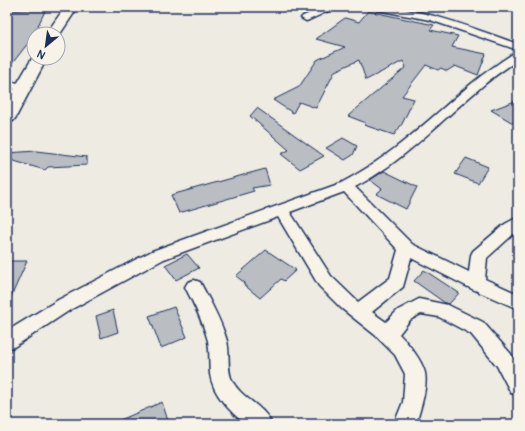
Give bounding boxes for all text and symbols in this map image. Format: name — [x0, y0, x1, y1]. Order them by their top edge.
north arrow — [26, 26, 66, 66]
text: N — [34, 47, 48, 62]

